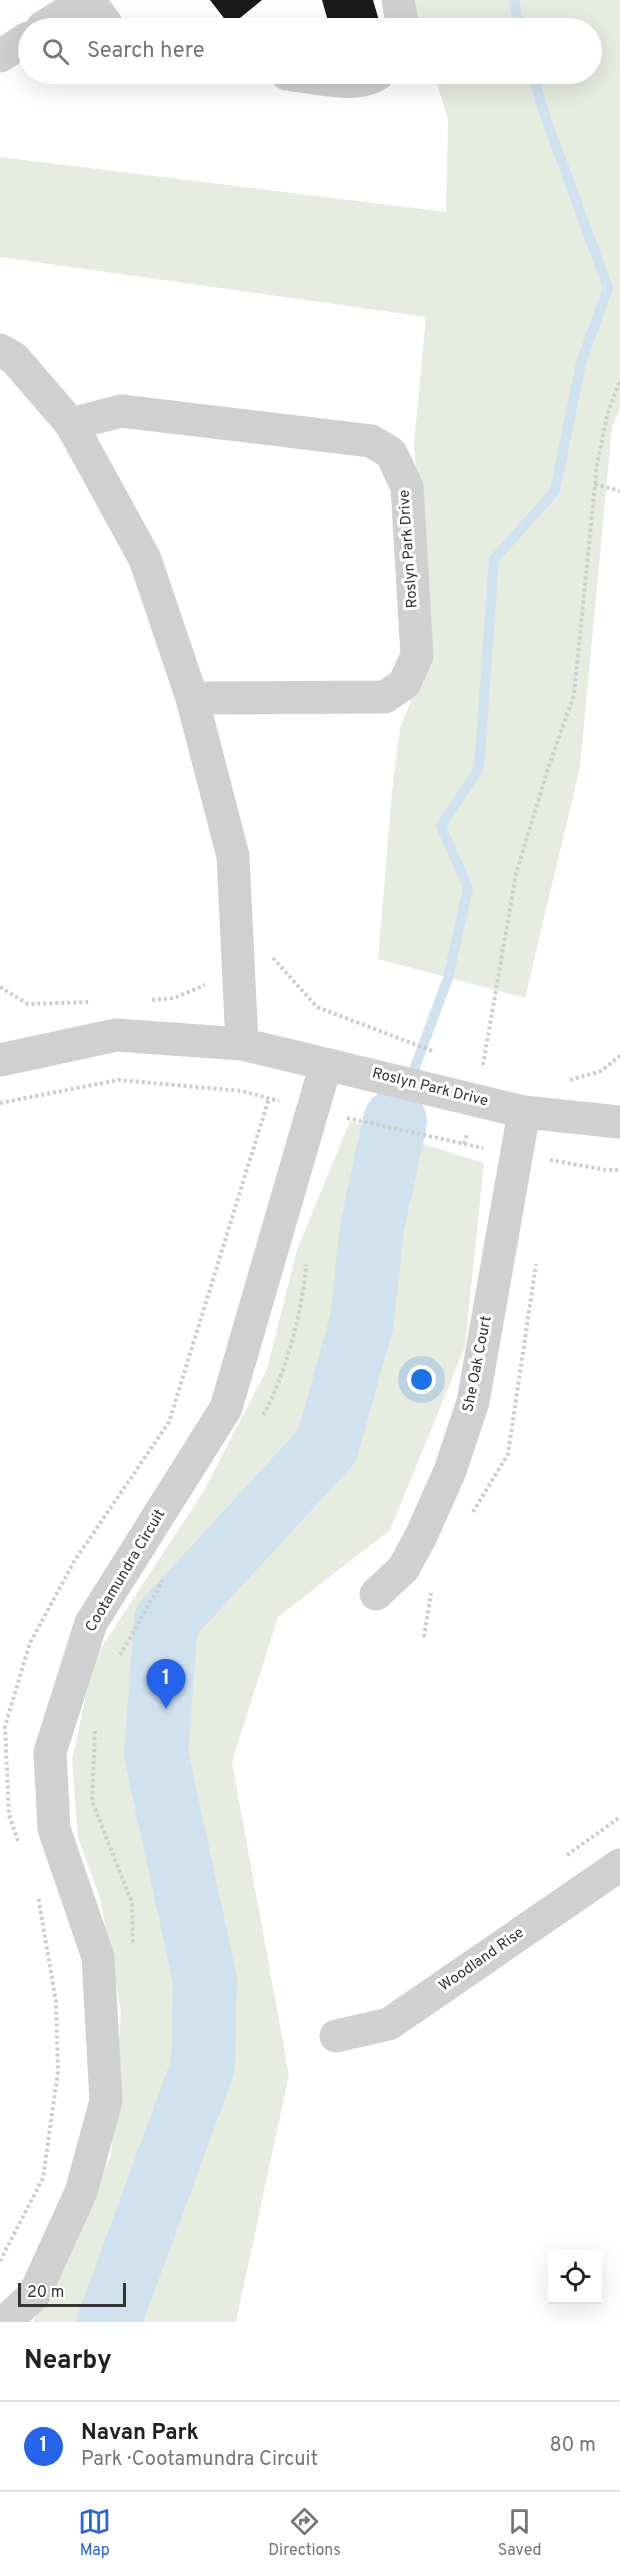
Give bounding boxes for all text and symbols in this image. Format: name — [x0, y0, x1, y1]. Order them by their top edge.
search box — [18, 18, 602, 84]
icon: search — [39, 35, 72, 68]
text: Search here — [87, 38, 205, 65]
street label: Roslyn Park Drive — [395, 489, 423, 609]
street label: Roslyn Park Drive — [370, 1064, 490, 1112]
street label: She Oak Court — [459, 1314, 497, 1414]
your location — [407, 1365, 436, 1394]
street label: Cootamundra Circuit — [82, 1506, 170, 1636]
pin: 1 — [146, 1660, 186, 1709]
street label: Woodland Rise — [436, 1924, 528, 1996]
map controls — [548, 2250, 602, 2304]
button: locate — [548, 2250, 602, 2304]
scale bar — [18, 2280, 126, 2308]
text: 20 m — [27, 2283, 64, 2303]
text: Nearby — [24, 2345, 112, 2378]
text: Navan Park — [81, 2420, 199, 2447]
text: 1 — [40, 2433, 48, 2459]
text: 80 m — [550, 2433, 596, 2459]
text: Park · Cootamundra Circuit — [81, 2447, 318, 2473]
tab: Map — [78, 2505, 111, 2561]
tab: Directions — [268, 2505, 341, 2561]
tab: Saved — [498, 2505, 542, 2561]

